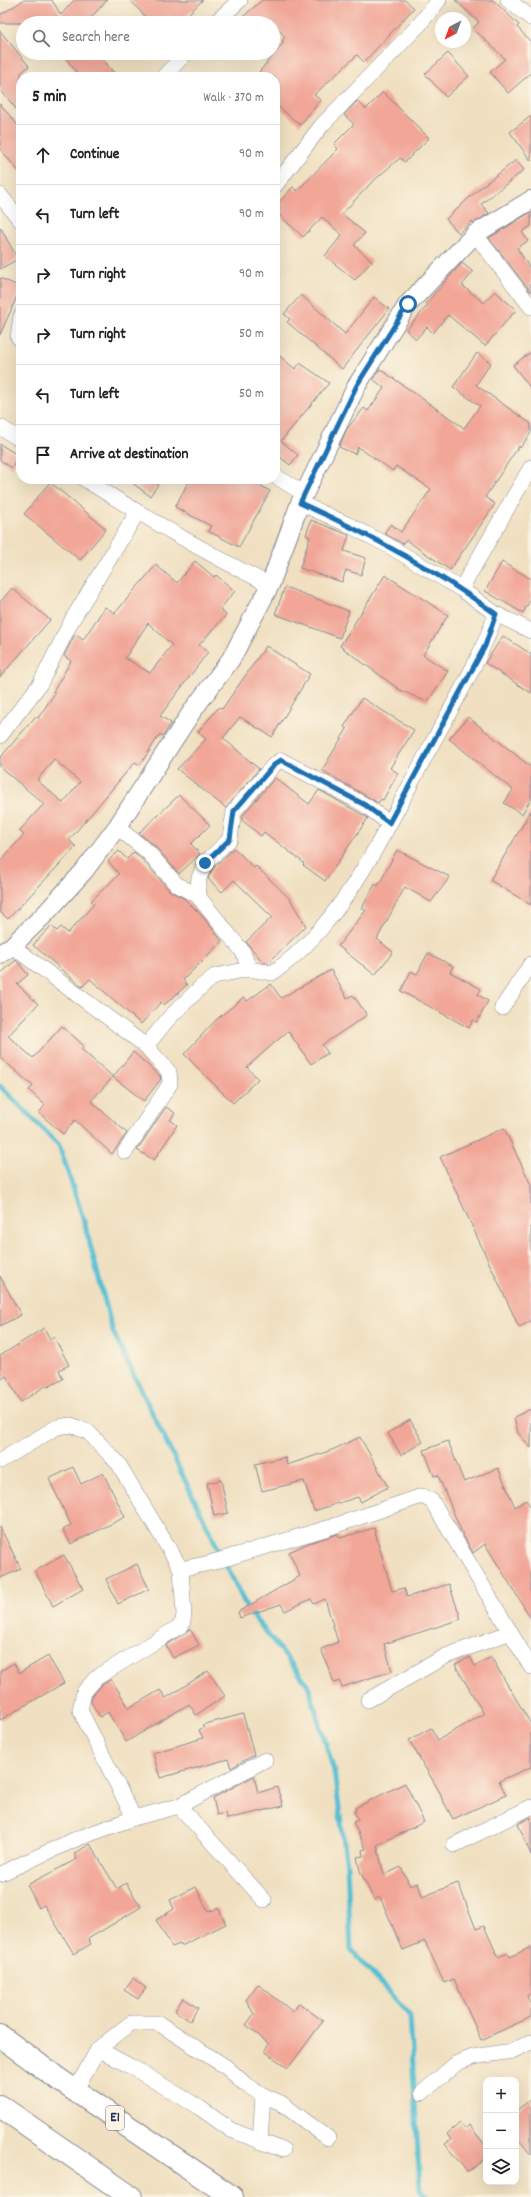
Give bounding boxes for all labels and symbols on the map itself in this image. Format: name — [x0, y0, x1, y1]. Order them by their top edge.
north arrow — [435, 12, 471, 48]
route start — [399, 295, 417, 313]
route end — [196, 854, 214, 872]
road number: E1 — [106, 2106, 124, 2130]

